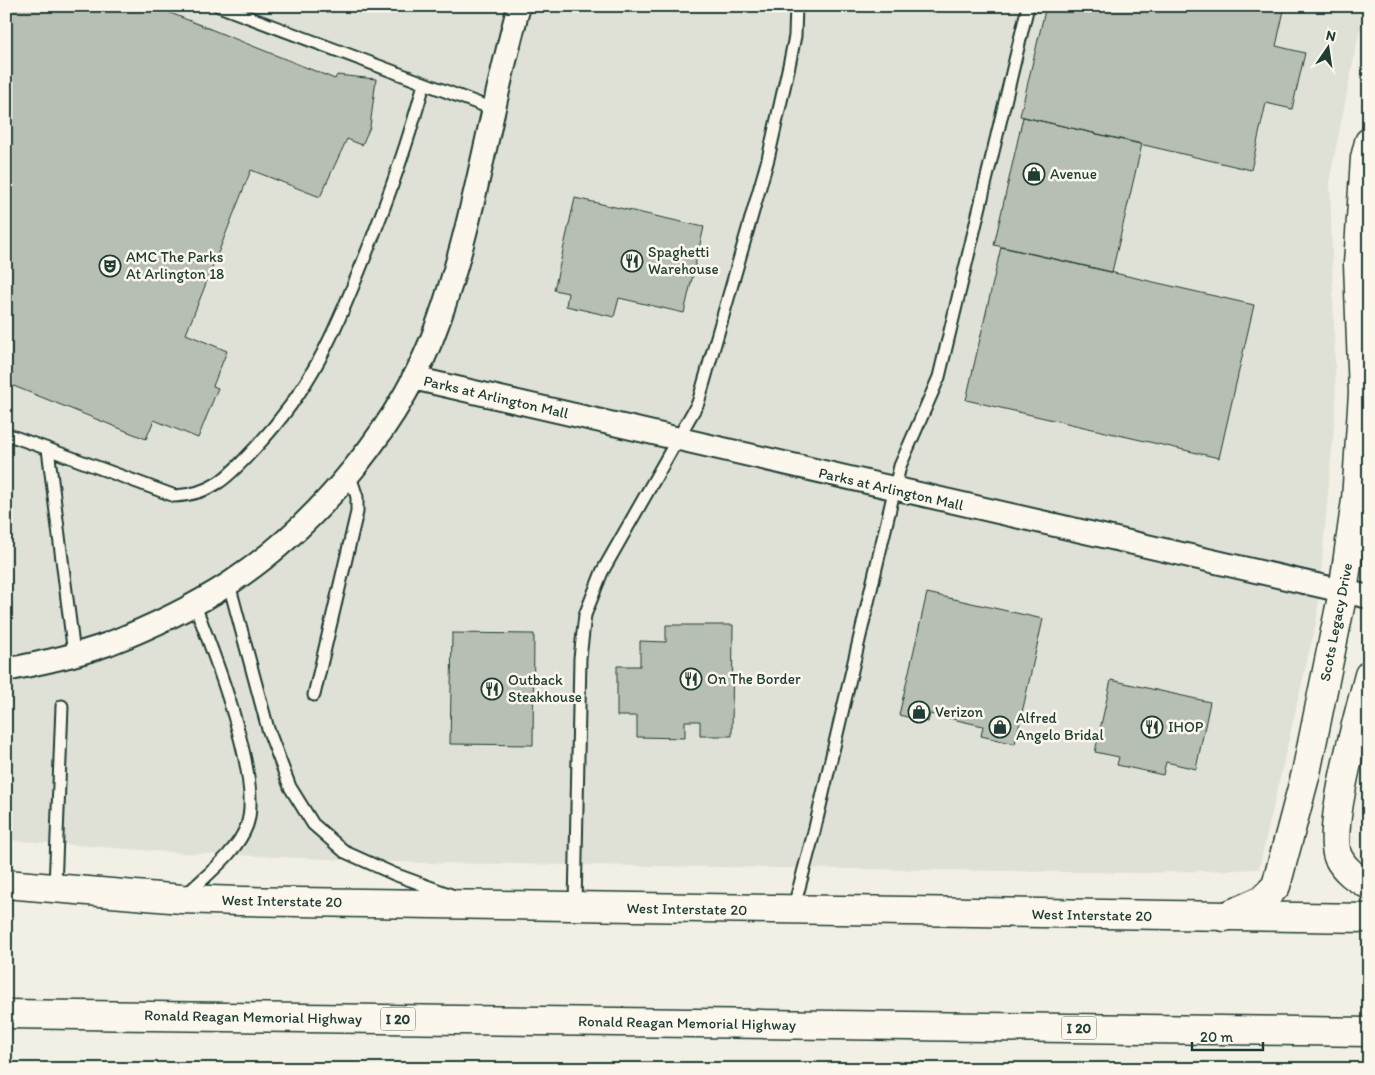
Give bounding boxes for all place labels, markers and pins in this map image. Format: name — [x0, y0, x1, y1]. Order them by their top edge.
shop icon: Avenue — [1022, 162, 1046, 186]
place label: Avenue — [1050, 165, 1097, 183]
place label: Spaghetti Warehouse — [648, 243, 719, 278]
place label: AMC The Parks At Arlington 18 — [126, 248, 224, 283]
restaurant icon: Spaghetti Warehouse — [620, 249, 644, 273]
theatre icon: AMC The Parks At Arlington 18 — [98, 254, 122, 278]
restaurant icon: On The Border — [679, 667, 703, 691]
place label: On The Border — [707, 670, 801, 688]
place label: Outback Steakhouse — [508, 671, 582, 706]
restaurant icon: Outback Steakhouse — [480, 677, 504, 701]
shop icon: Verizon — [907, 700, 931, 724]
place label: Verizon — [935, 703, 984, 721]
place label: Alfred Angelo Bridal — [1016, 709, 1104, 744]
shop icon: Alfred Angelo Bridal — [988, 715, 1012, 739]
restaurant icon: IHOP — [1140, 715, 1164, 739]
place label: IHOP — [1168, 718, 1204, 736]

